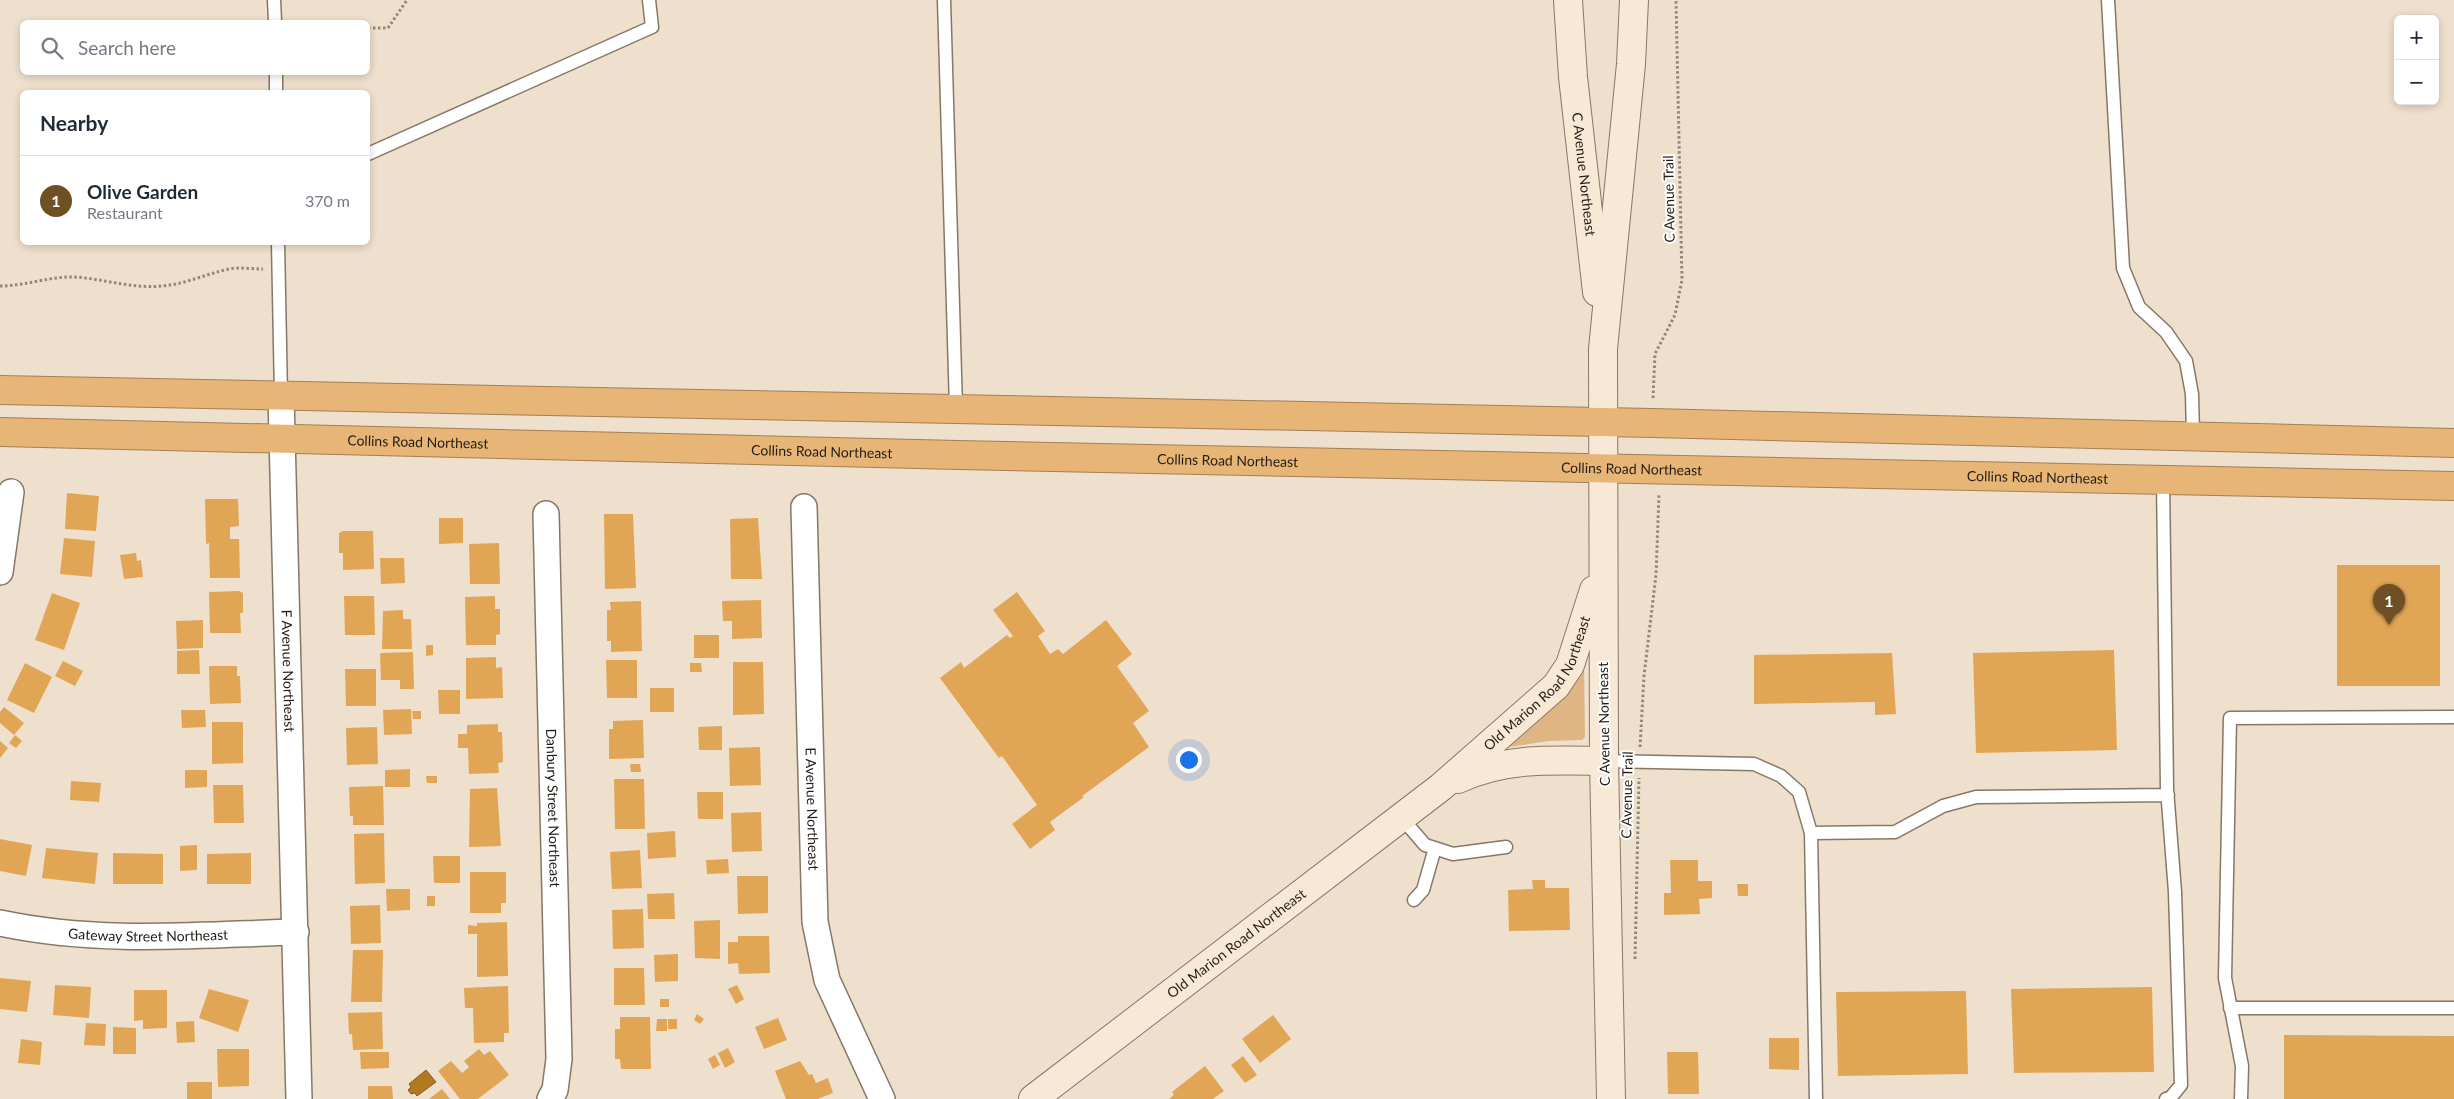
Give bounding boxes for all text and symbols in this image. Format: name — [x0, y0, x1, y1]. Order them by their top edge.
map controls — [2394, 15, 2439, 105]
button: + — [2394, 15, 2439, 60]
search box — [20, 20, 370, 75]
icon: search — [38, 34, 66, 62]
text: Search here — [78, 36, 176, 59]
button: − — [2394, 60, 2439, 105]
text: Nearby — [40, 110, 108, 135]
street label: C Avenue Northeast — [1569, 111, 1600, 237]
street label: C Avenue Trail — [1659, 155, 1678, 243]
text: Olive Garden — [87, 180, 198, 203]
text: 1 — [51, 191, 61, 210]
text: 370 m — [305, 191, 350, 210]
text: Restaurant — [87, 203, 163, 222]
street label: Collins Road Northeast — [347, 431, 489, 452]
street label: Collins Road Northeast — [751, 441, 893, 461]
street label: Collins Road Northeast — [1157, 450, 1298, 470]
street label: Collins Road Northeast — [1561, 458, 1702, 478]
street label: Collins Road Northeast — [1967, 467, 2108, 487]
pin: 1 — [2373, 584, 2405, 625]
street label: F Avenue Northeast — [278, 609, 299, 732]
street label: Old Marion Road Northeast — [1480, 614, 1593, 754]
street label: C Avenue Northeast — [1594, 662, 1613, 786]
street label: Danbury Street Northeast — [543, 728, 564, 888]
street label: E Avenue Northeast — [802, 747, 823, 871]
your location — [1176, 747, 1202, 773]
street label: C Avenue Trail — [1617, 751, 1636, 839]
street label: Old Marion Road Northeast — [1163, 885, 1309, 1001]
street label: Gateway Street Northeast — [68, 924, 228, 945]

